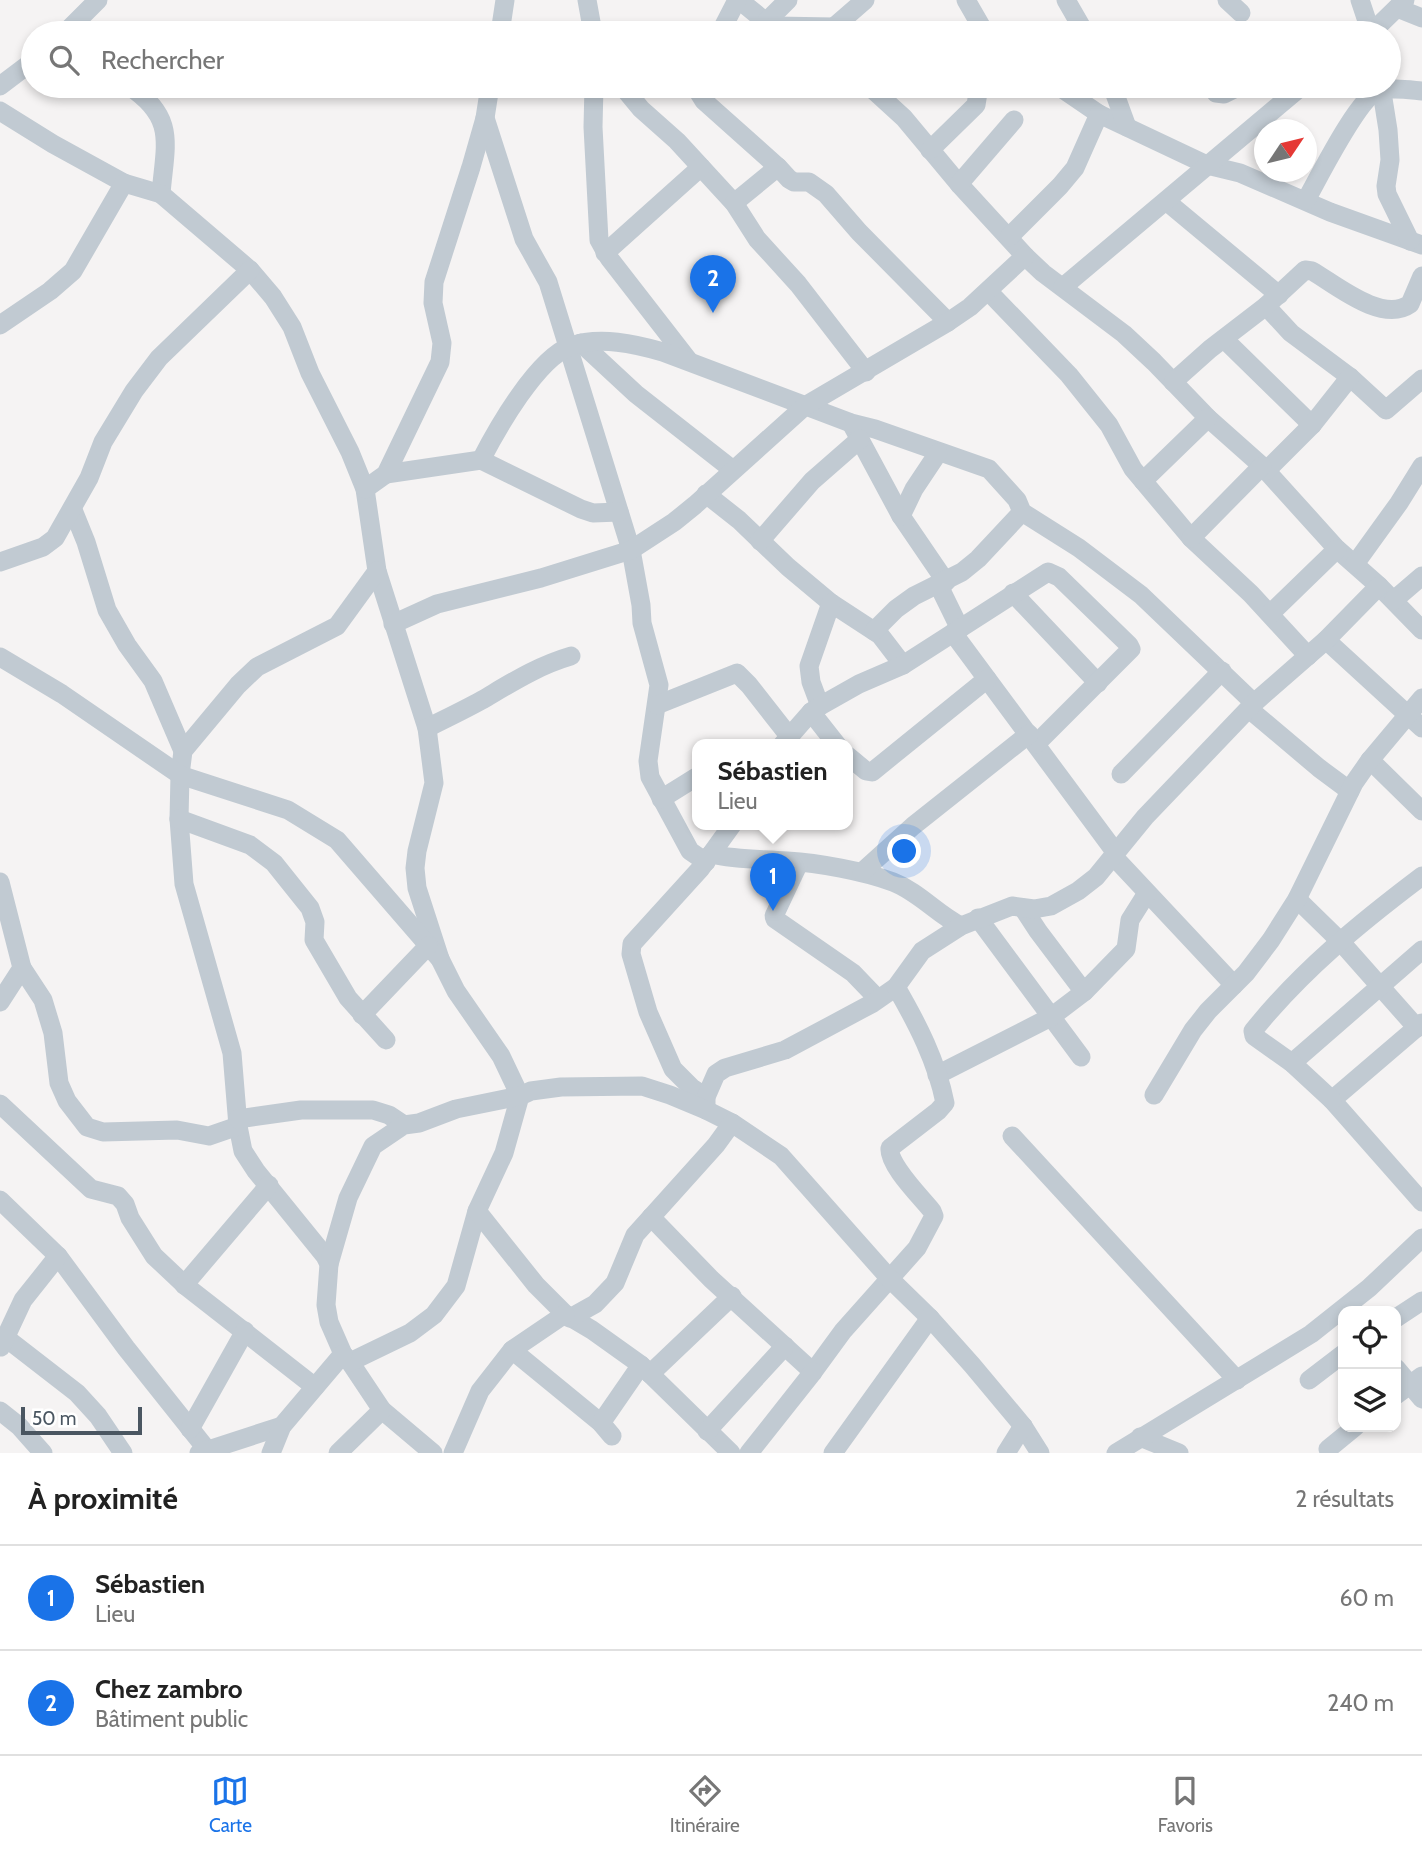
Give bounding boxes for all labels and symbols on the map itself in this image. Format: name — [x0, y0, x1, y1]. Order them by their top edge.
north arrow — [1254, 119, 1317, 182]
pin: 2 — [690, 255, 736, 313]
your location — [887, 834, 921, 868]
pin: 1 — [750, 853, 796, 911]
scale bar — [21, 1404, 142, 1436]

